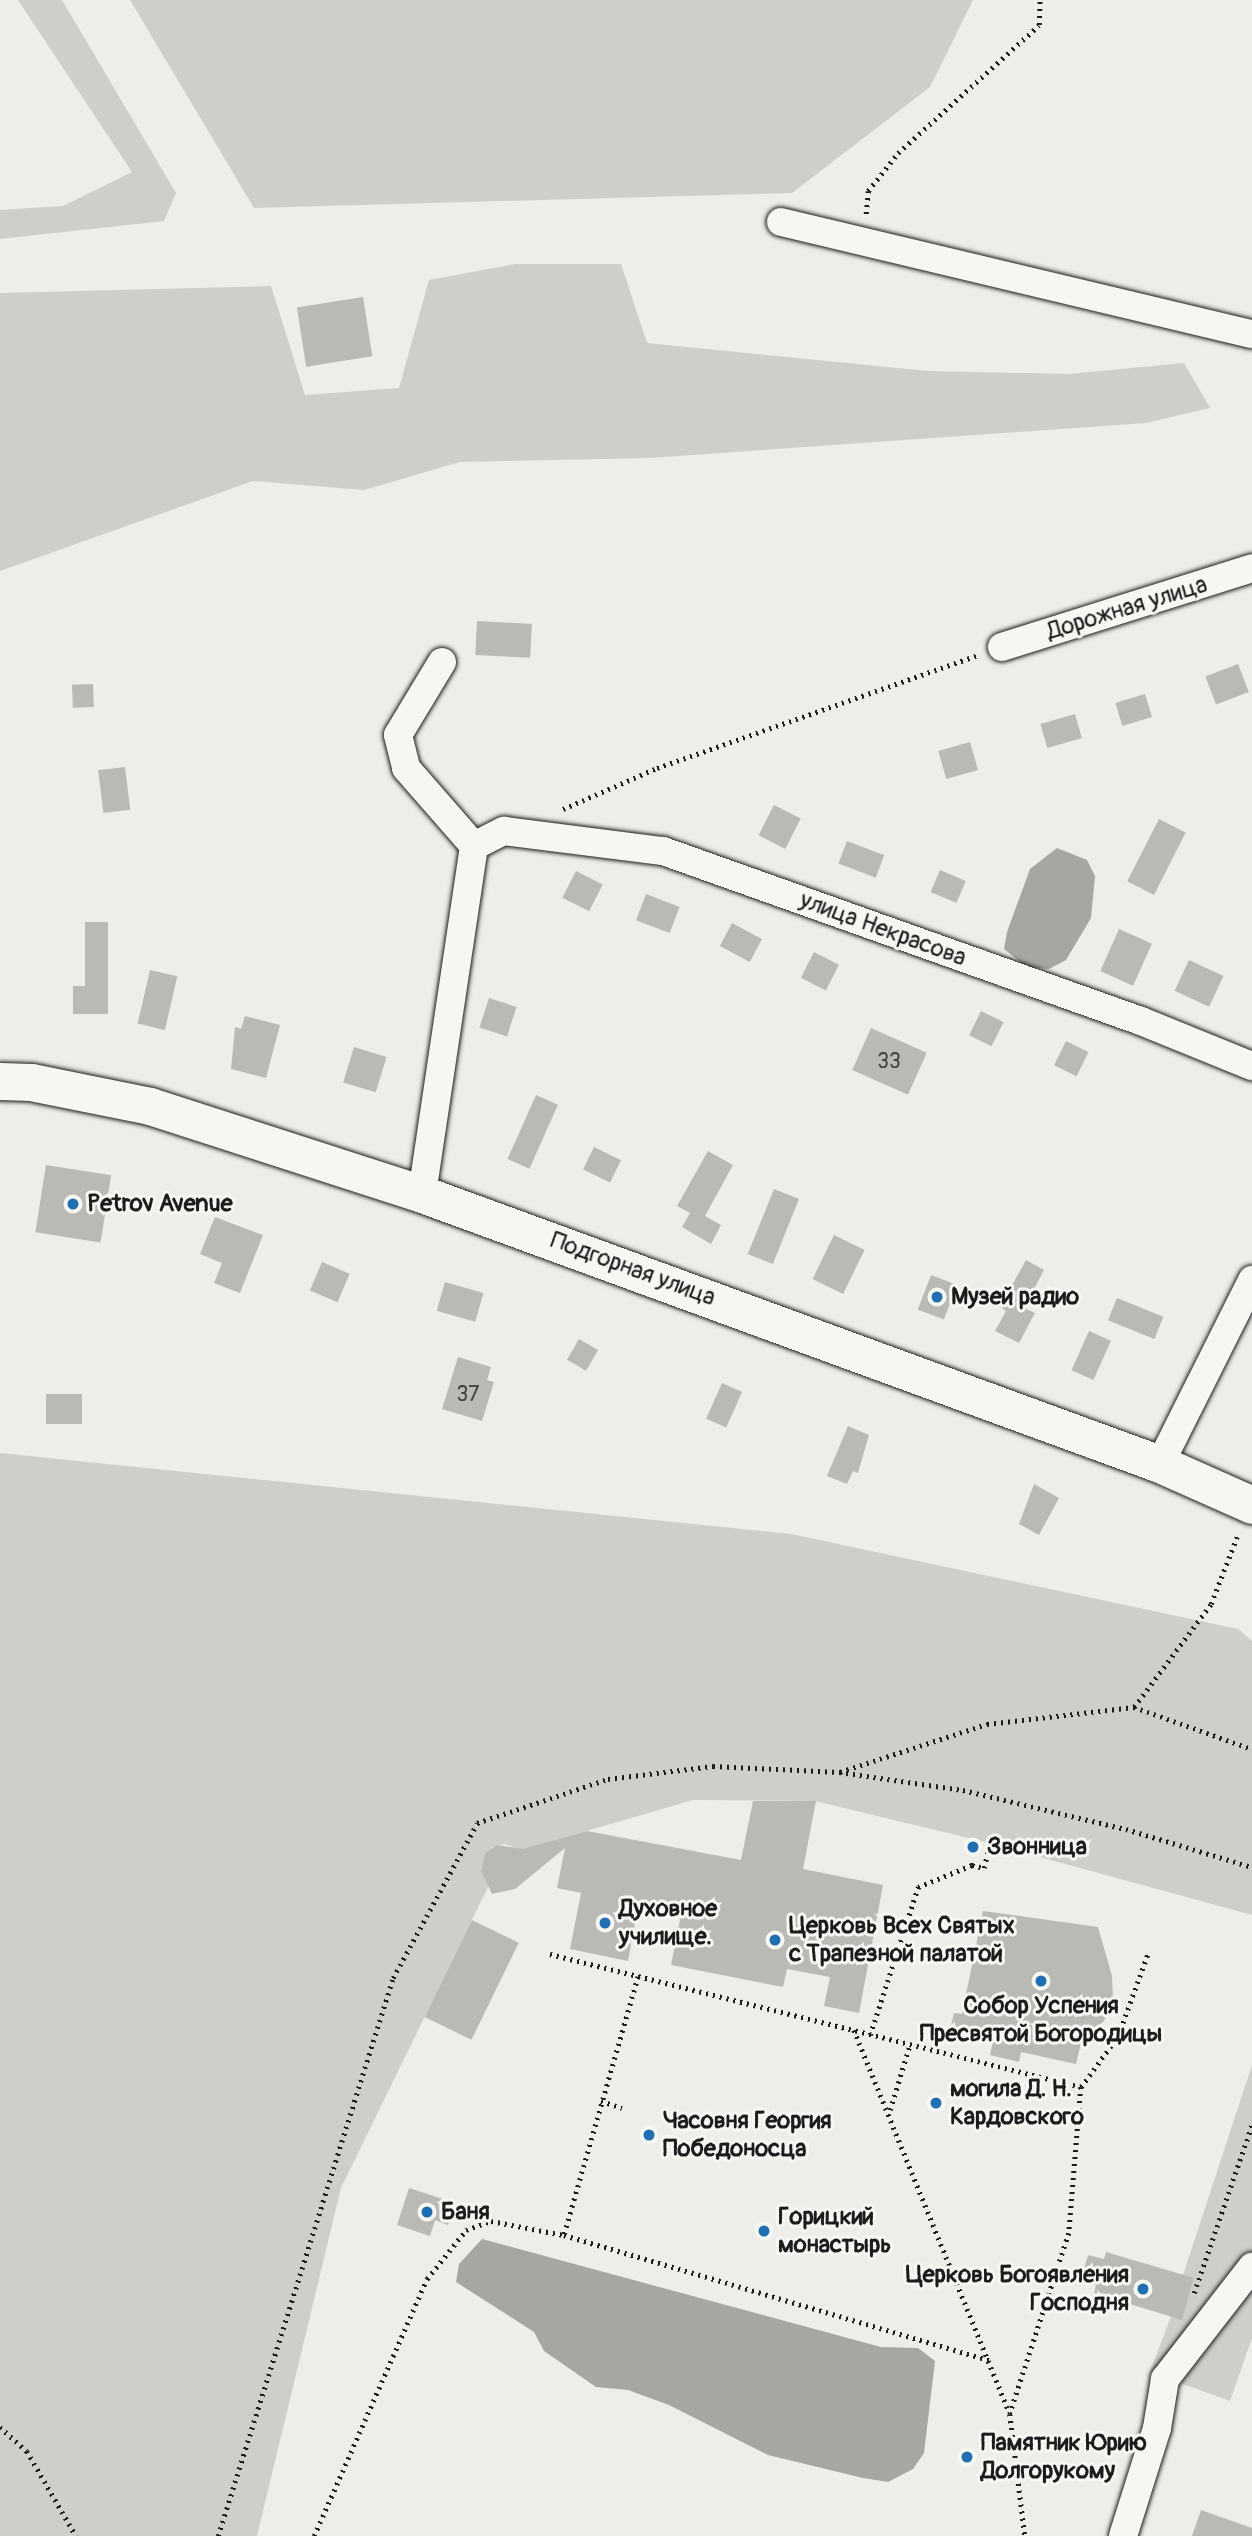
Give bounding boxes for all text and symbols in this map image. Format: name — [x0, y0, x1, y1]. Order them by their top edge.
street label: Дорожная улица — [1043, 570, 1211, 646]
street label: улица Некрасова — [796, 886, 970, 972]
house number: 33 — [877, 1049, 901, 1075]
place label: Petrov Avenue — [87, 1190, 233, 1218]
marker: Petrov Avenue — [65, 1196, 81, 1212]
street label: Подгорная улица — [547, 1226, 719, 1312]
place label: Музей радио — [951, 1283, 1079, 1311]
marker: Музей радио — [929, 1289, 945, 1305]
house number: 37 — [457, 1382, 479, 1408]
place label: Звонница — [987, 1833, 1087, 1861]
marker: Звонница — [965, 1839, 981, 1855]
place label: Духовное училище. — [619, 1895, 717, 1951]
place label: Церковь Всех Святых с Трапезной палатой — [789, 1912, 1015, 1968]
marker: Духовное училище. — [597, 1915, 613, 1931]
marker: Церковь Всех Святых с Трапезной палатой — [767, 1932, 783, 1948]
marker: Собор Успения Пресвятой Богородицы — [1033, 1973, 1049, 1989]
place label: Собор Успения Пресвятой Богородицы — [920, 1992, 1162, 2048]
place label: могила Д. Н. Кардовского — [950, 2075, 1084, 2131]
marker: могила Д. Н. Кардовского — [928, 2095, 944, 2111]
place label: Часовня Георгия Победоносца — [663, 2107, 832, 2163]
marker: Часовня Георгия Победоносца — [641, 2127, 657, 2143]
place label: Баня — [441, 2198, 490, 2226]
place label: Горицкий монастырь — [778, 2203, 891, 2259]
marker: Баня — [419, 2204, 435, 2220]
marker: Горицкий монастырь — [756, 2223, 772, 2239]
place label: Церковь Богоявления Господня — [906, 2261, 1129, 2317]
marker: Церковь Богоявления Господня — [1135, 2281, 1151, 2297]
place label: Памятник Юрию Долгорукому — [981, 2429, 1147, 2485]
marker: Памятник Юрию Долгорукому — [959, 2449, 975, 2465]

